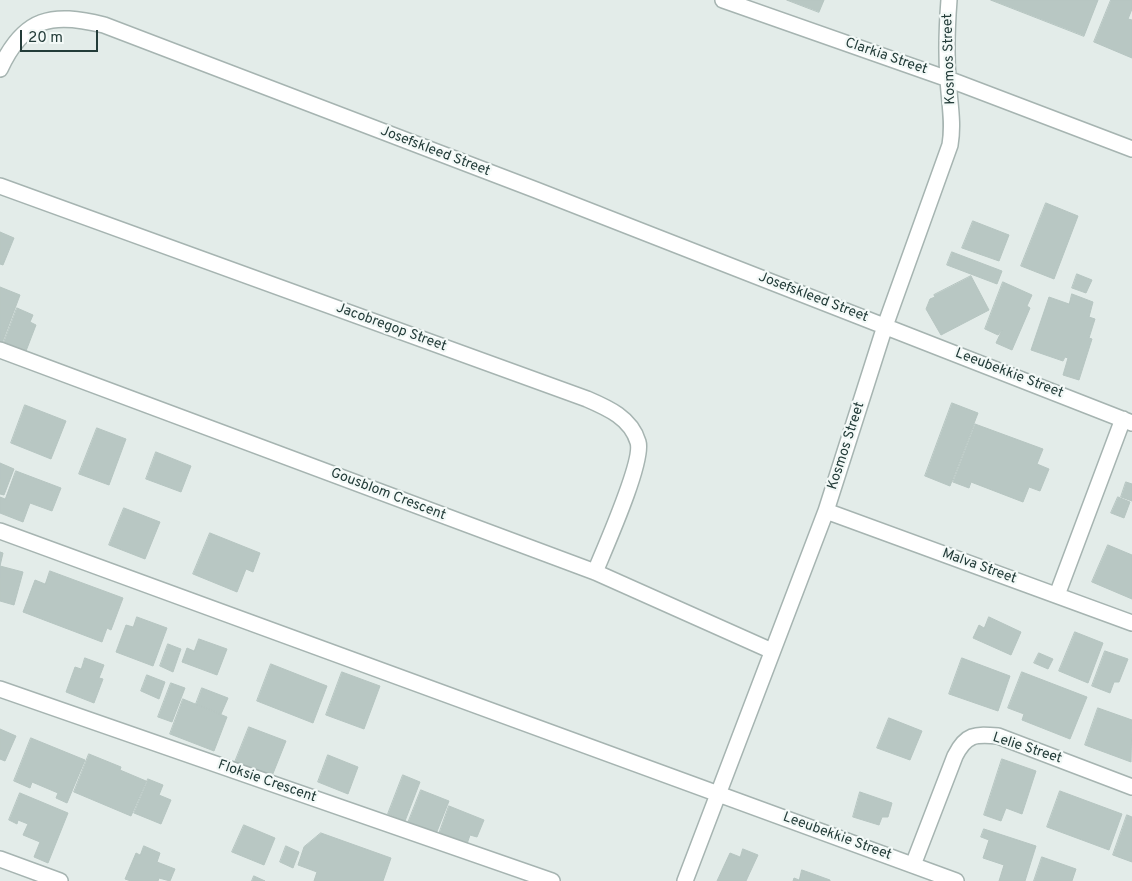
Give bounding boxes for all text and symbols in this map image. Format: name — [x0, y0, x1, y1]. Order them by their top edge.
street label: Kosmos Street — [940, 13, 960, 105]
scale bar — [22, 20, 100, 52]
text: 20 m — [28, 29, 63, 48]
street label: Clarkia Street — [843, 35, 929, 79]
street label: Josefskleed Street — [378, 123, 492, 181]
street label: Josefskleed Street — [756, 269, 870, 327]
street label: Jacobregop Street — [334, 300, 448, 356]
street label: Leeubekkie Street — [953, 346, 1065, 402]
street label: Kosmos Street — [825, 400, 869, 492]
street label: Gousblom Crescent — [328, 465, 448, 525]
street label: Malva Street — [940, 546, 1018, 588]
street label: Lelie Street — [990, 730, 1064, 768]
street label: Floksie Crescent — [215, 757, 319, 807]
street label: Leeubekkie Street — [780, 810, 894, 864]

